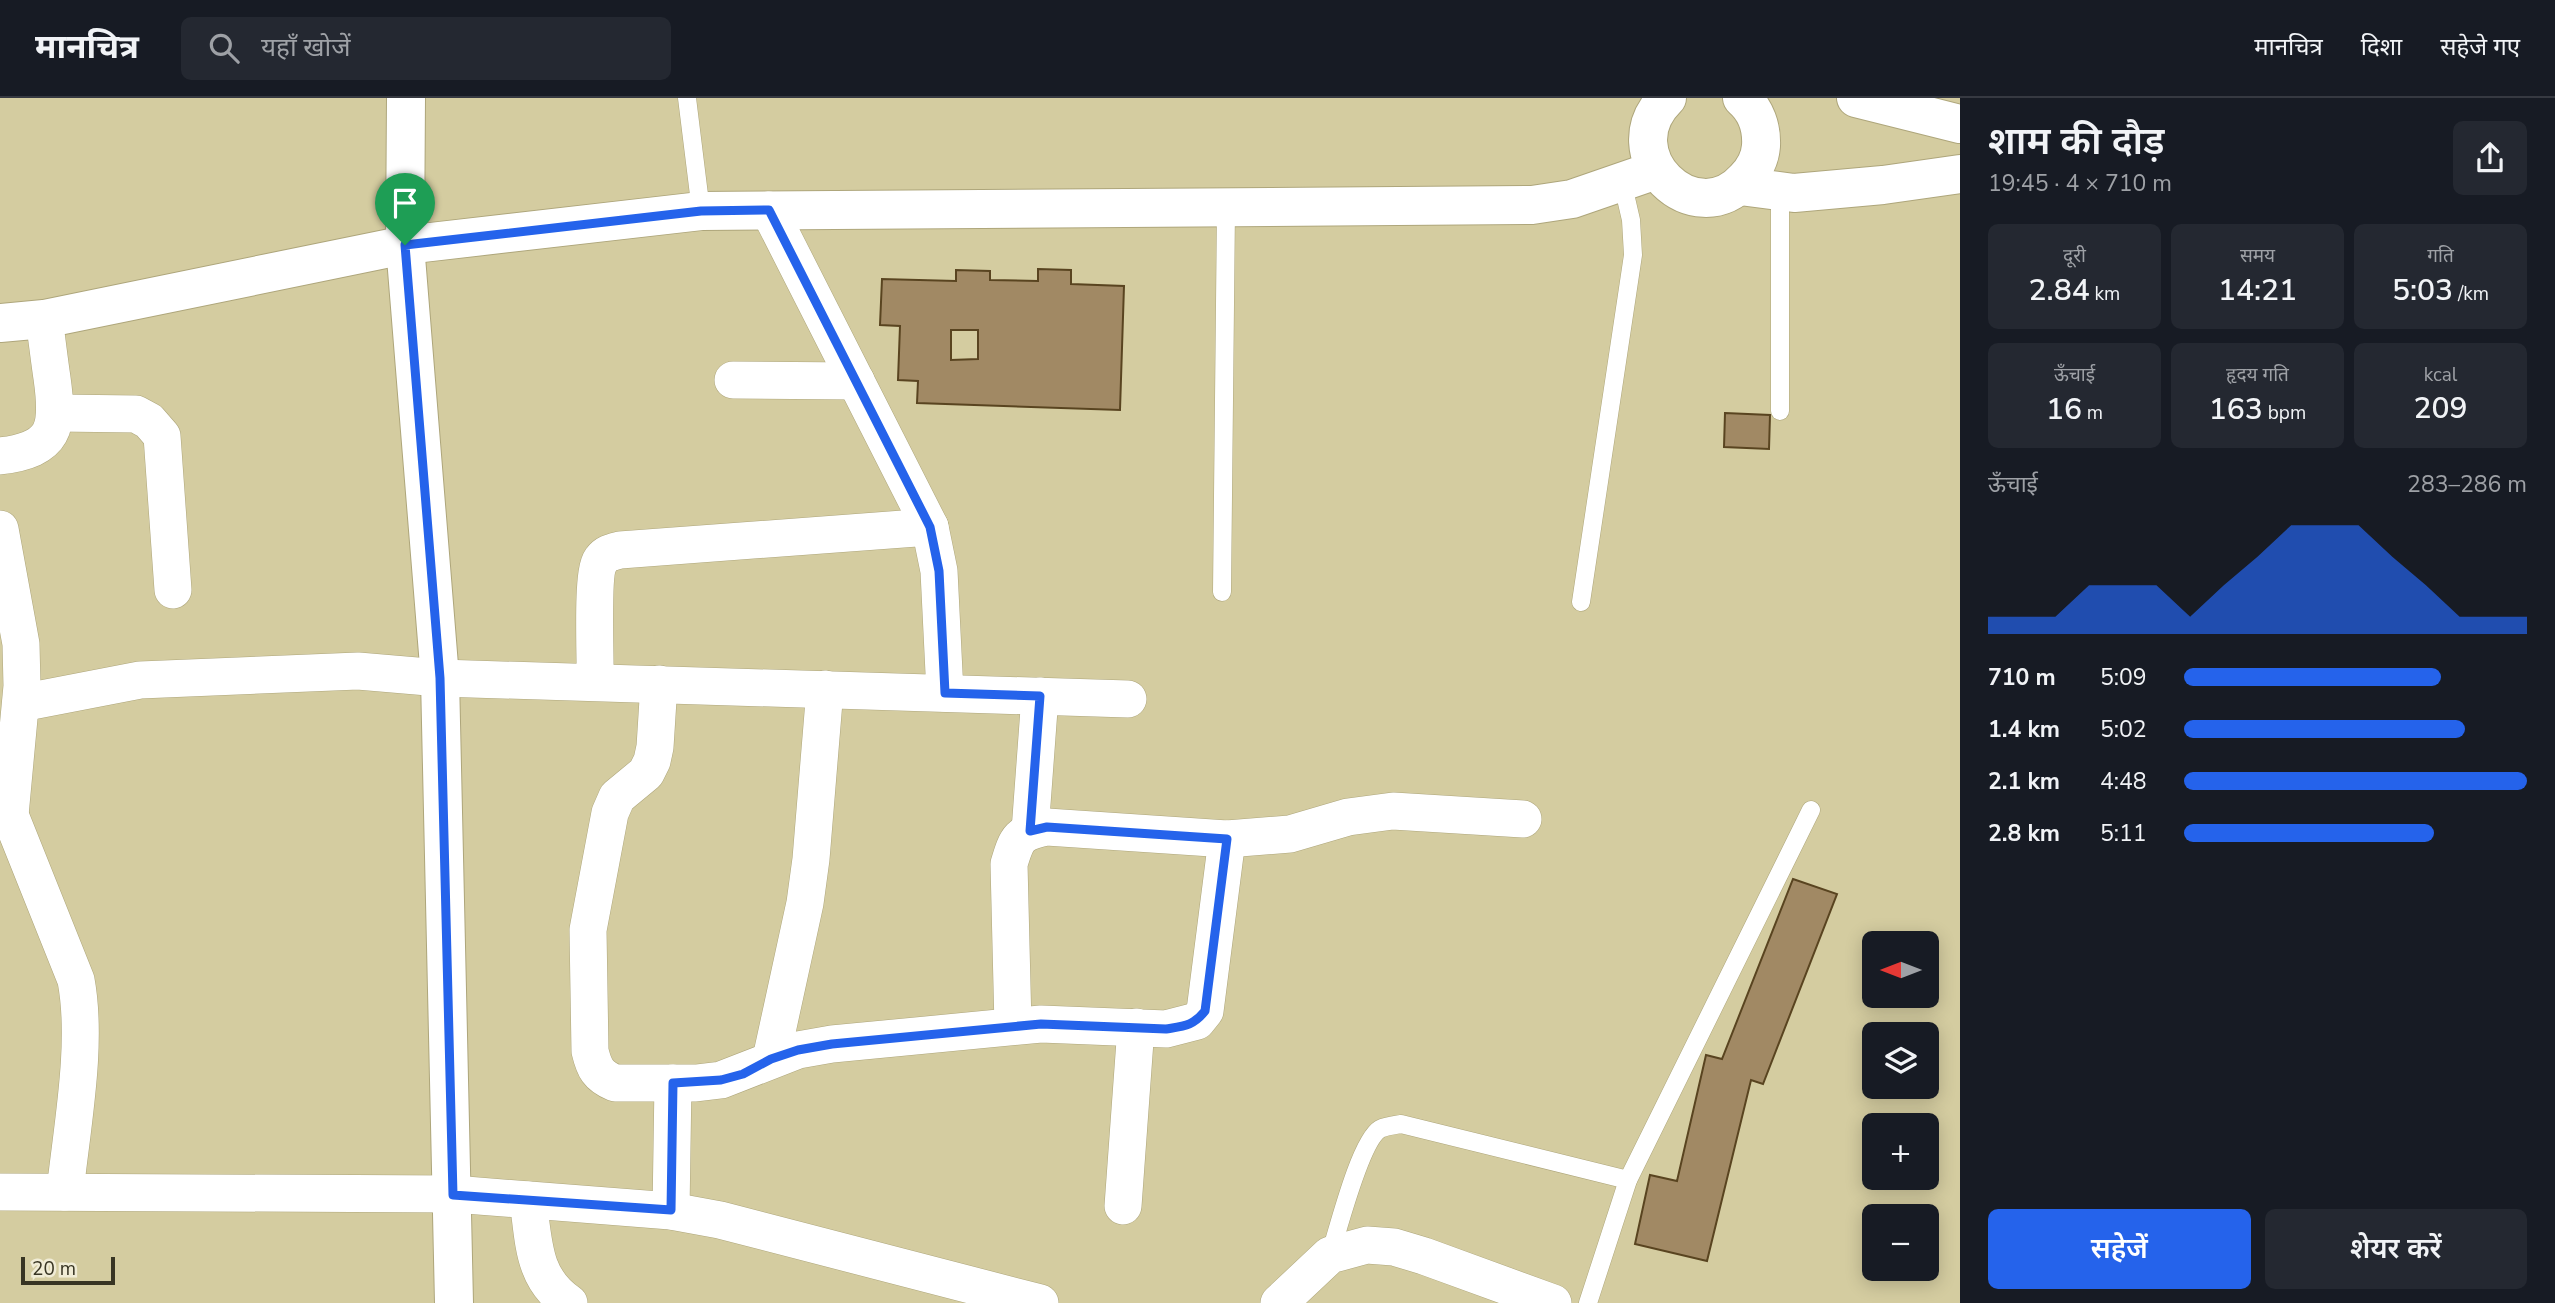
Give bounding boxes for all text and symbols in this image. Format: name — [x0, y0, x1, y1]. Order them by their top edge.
search box — [181, 17, 671, 80]
text: मानचित्र — [35, 25, 139, 70]
icon: search — [205, 29, 243, 67]
text: यहाँ खोजें — [261, 30, 351, 65]
text: मानचित्र — [2254, 31, 2323, 63]
text: दिशा — [2361, 31, 2402, 63]
text: सहेजे गए — [2440, 31, 2520, 63]
text: शाम की दौड़ — [1988, 116, 2164, 167]
button: share — [2453, 121, 2527, 195]
text: 19:45 · 4 × 710 m — [1988, 168, 2172, 199]
pin — [375, 173, 435, 245]
icon: arrive — [386, 184, 424, 222]
text: दूरी — [2063, 243, 2086, 269]
text: समय — [2240, 243, 2275, 269]
text: गति — [2427, 243, 2454, 269]
text: 2.84 — [2029, 270, 2090, 311]
text: 14:21 — [2218, 270, 2297, 311]
text: 5:03 — [2392, 270, 2453, 311]
text: km — [2090, 281, 2120, 307]
text: /km — [2453, 281, 2489, 307]
text: ऊँचाई — [2054, 362, 2095, 388]
text: हृदय गति — [2226, 362, 2289, 388]
text: kcal — [2424, 362, 2457, 388]
text: 209 — [2414, 388, 2468, 429]
text: 16 — [2046, 389, 2082, 430]
text: 163 — [2209, 389, 2263, 430]
text: m — [2082, 400, 2103, 426]
text: bpm — [2263, 400, 2306, 426]
text: ऊँचाई — [1988, 469, 2038, 500]
text: 283–286 m — [2407, 469, 2527, 500]
text: 710 m — [1988, 662, 2056, 693]
text: 5:09 — [2100, 662, 2147, 693]
text: 1.4 km — [1988, 714, 2060, 745]
text: 5:02 — [2100, 714, 2147, 745]
text: 2.1 km — [1988, 766, 2060, 797]
text: 4:48 — [2100, 766, 2147, 797]
text: 2.8 km — [1988, 818, 2060, 849]
text: 5:11 — [2100, 818, 2147, 849]
north arrow — [1862, 931, 1939, 1008]
map controls — [1862, 931, 1939, 1281]
button: layers — [1862, 1022, 1939, 1099]
button: + — [1862, 1113, 1939, 1190]
button: − — [1862, 1204, 1939, 1281]
button: सहेजें — [1988, 1209, 2251, 1289]
button: शेयर करें — [2265, 1209, 2527, 1289]
scale bar — [21, 1254, 116, 1286]
text: 20 m — [32, 1256, 76, 1282]

